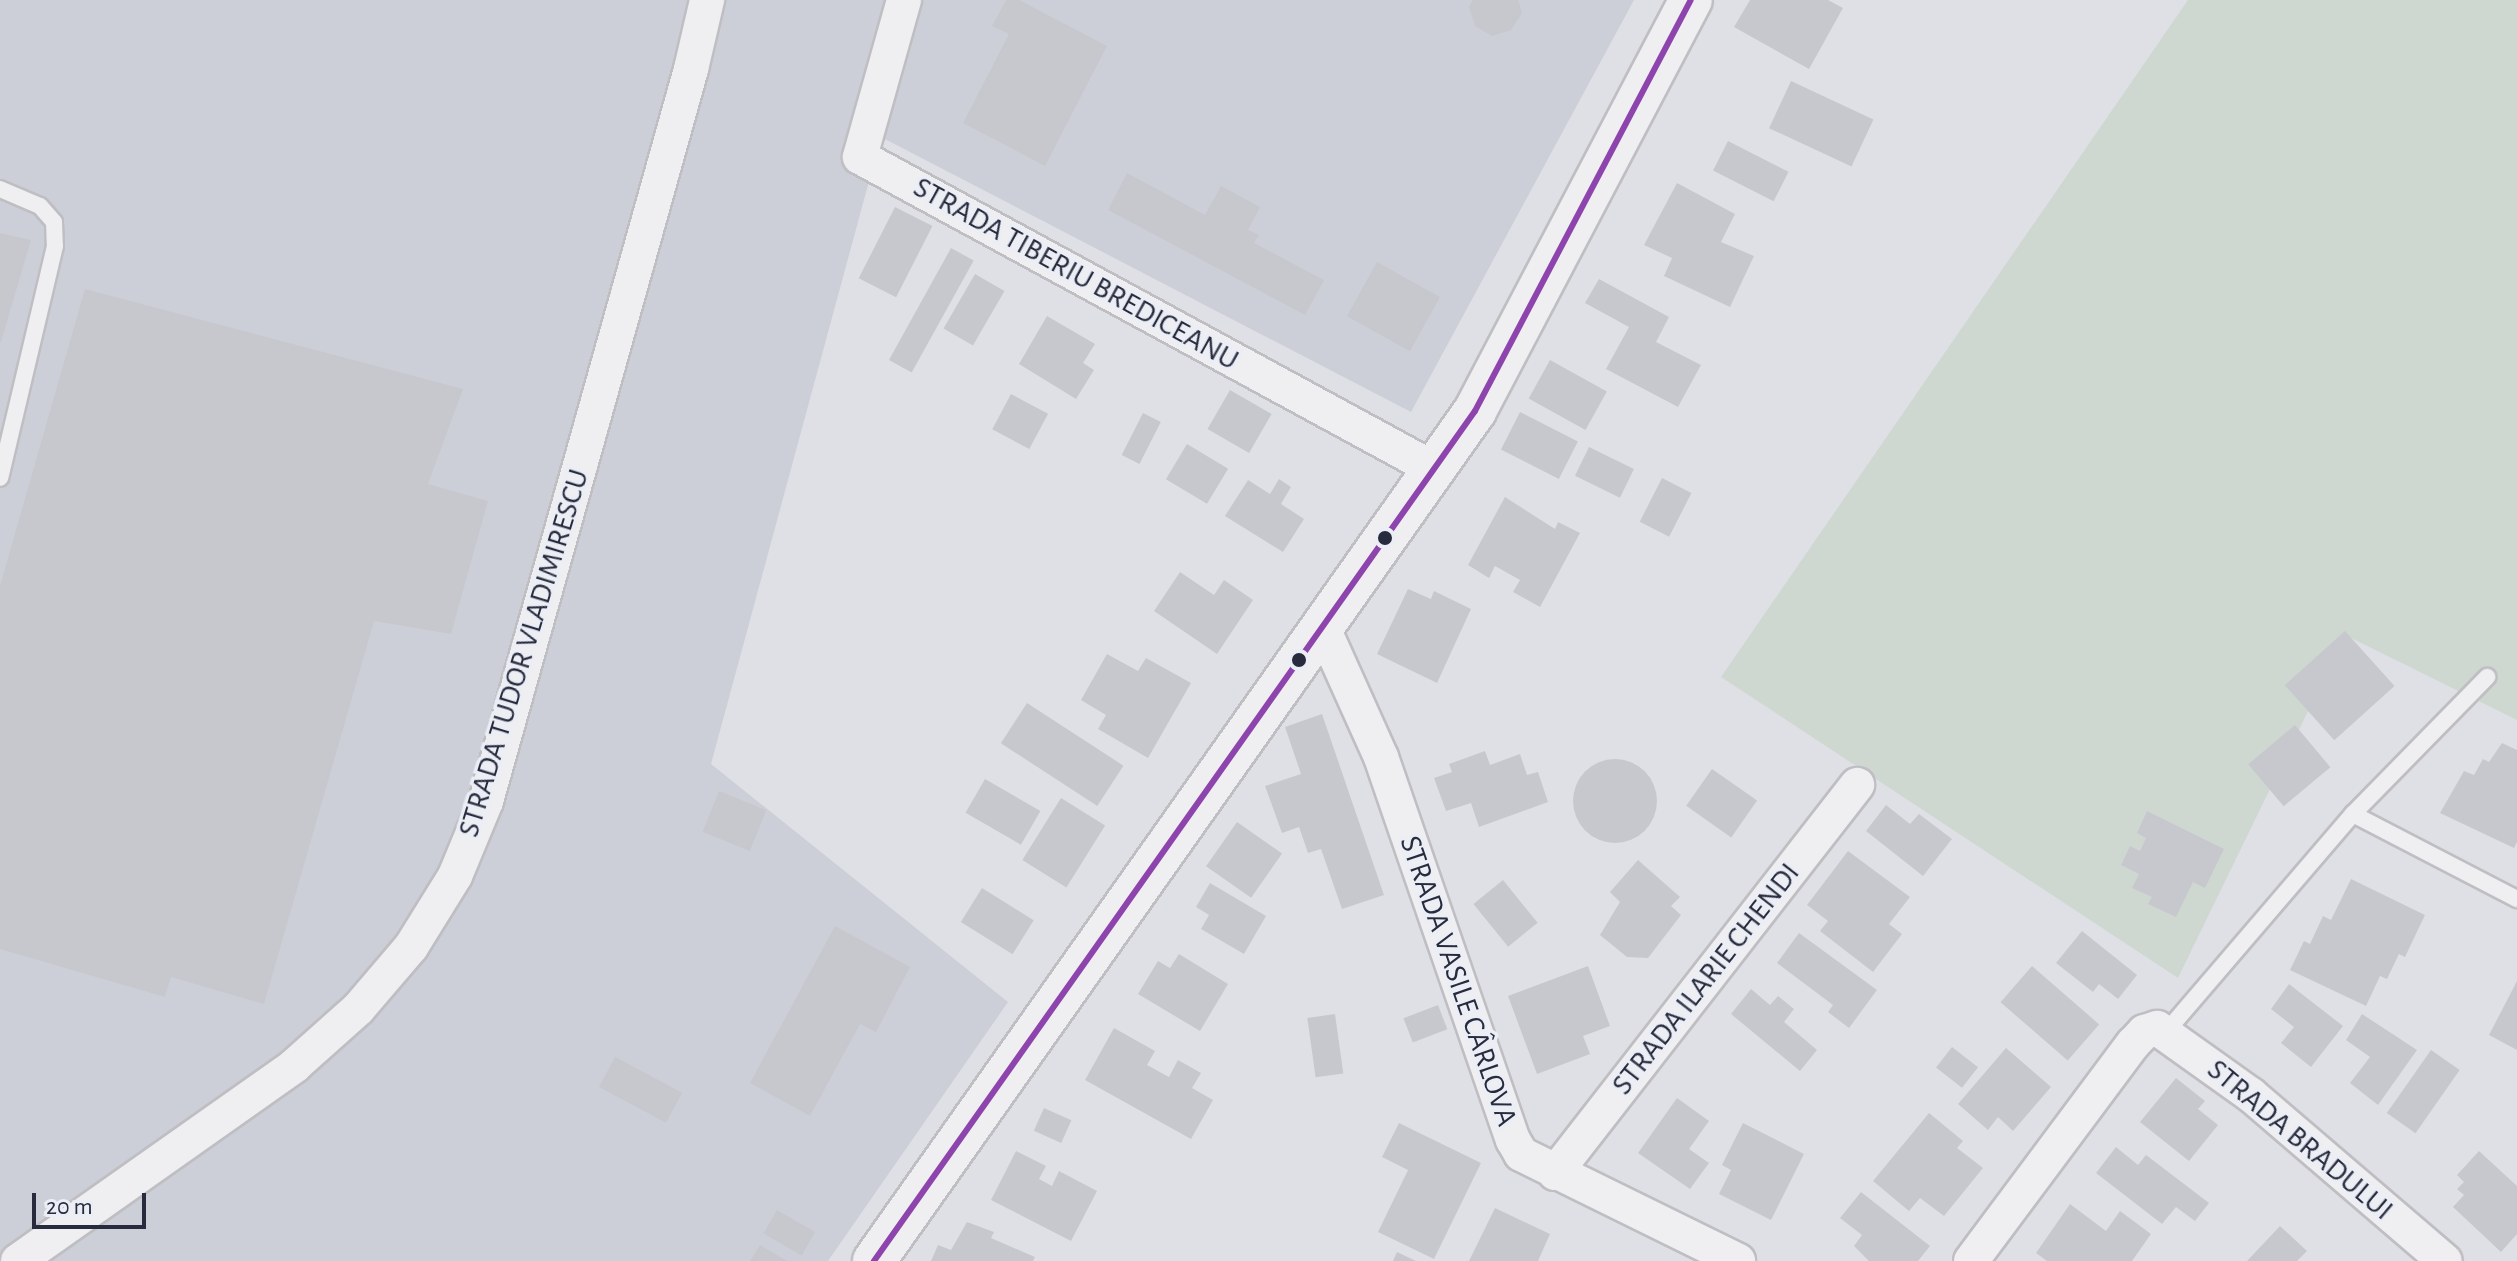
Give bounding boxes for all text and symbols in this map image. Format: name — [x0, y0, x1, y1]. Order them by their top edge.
street label: STRADA TIBERIU BREDICEANU — [907, 170, 1245, 378]
street label: STRADA TUDOR VLADIMIRESCU — [451, 465, 597, 841]
unlabelled marker — [1377, 530, 1393, 546]
unlabelled marker — [1291, 652, 1307, 668]
street label: STRADA VASILE CÂRLOVA — [1391, 831, 1525, 1131]
street label: STRADA ILARIE CHENDI — [1604, 856, 1808, 1102]
street label: STRADA BRADULUI — [2200, 1052, 2400, 1228]
scale bar — [36, 1177, 150, 1227]
text: 20 m — [46, 1195, 93, 1219]

